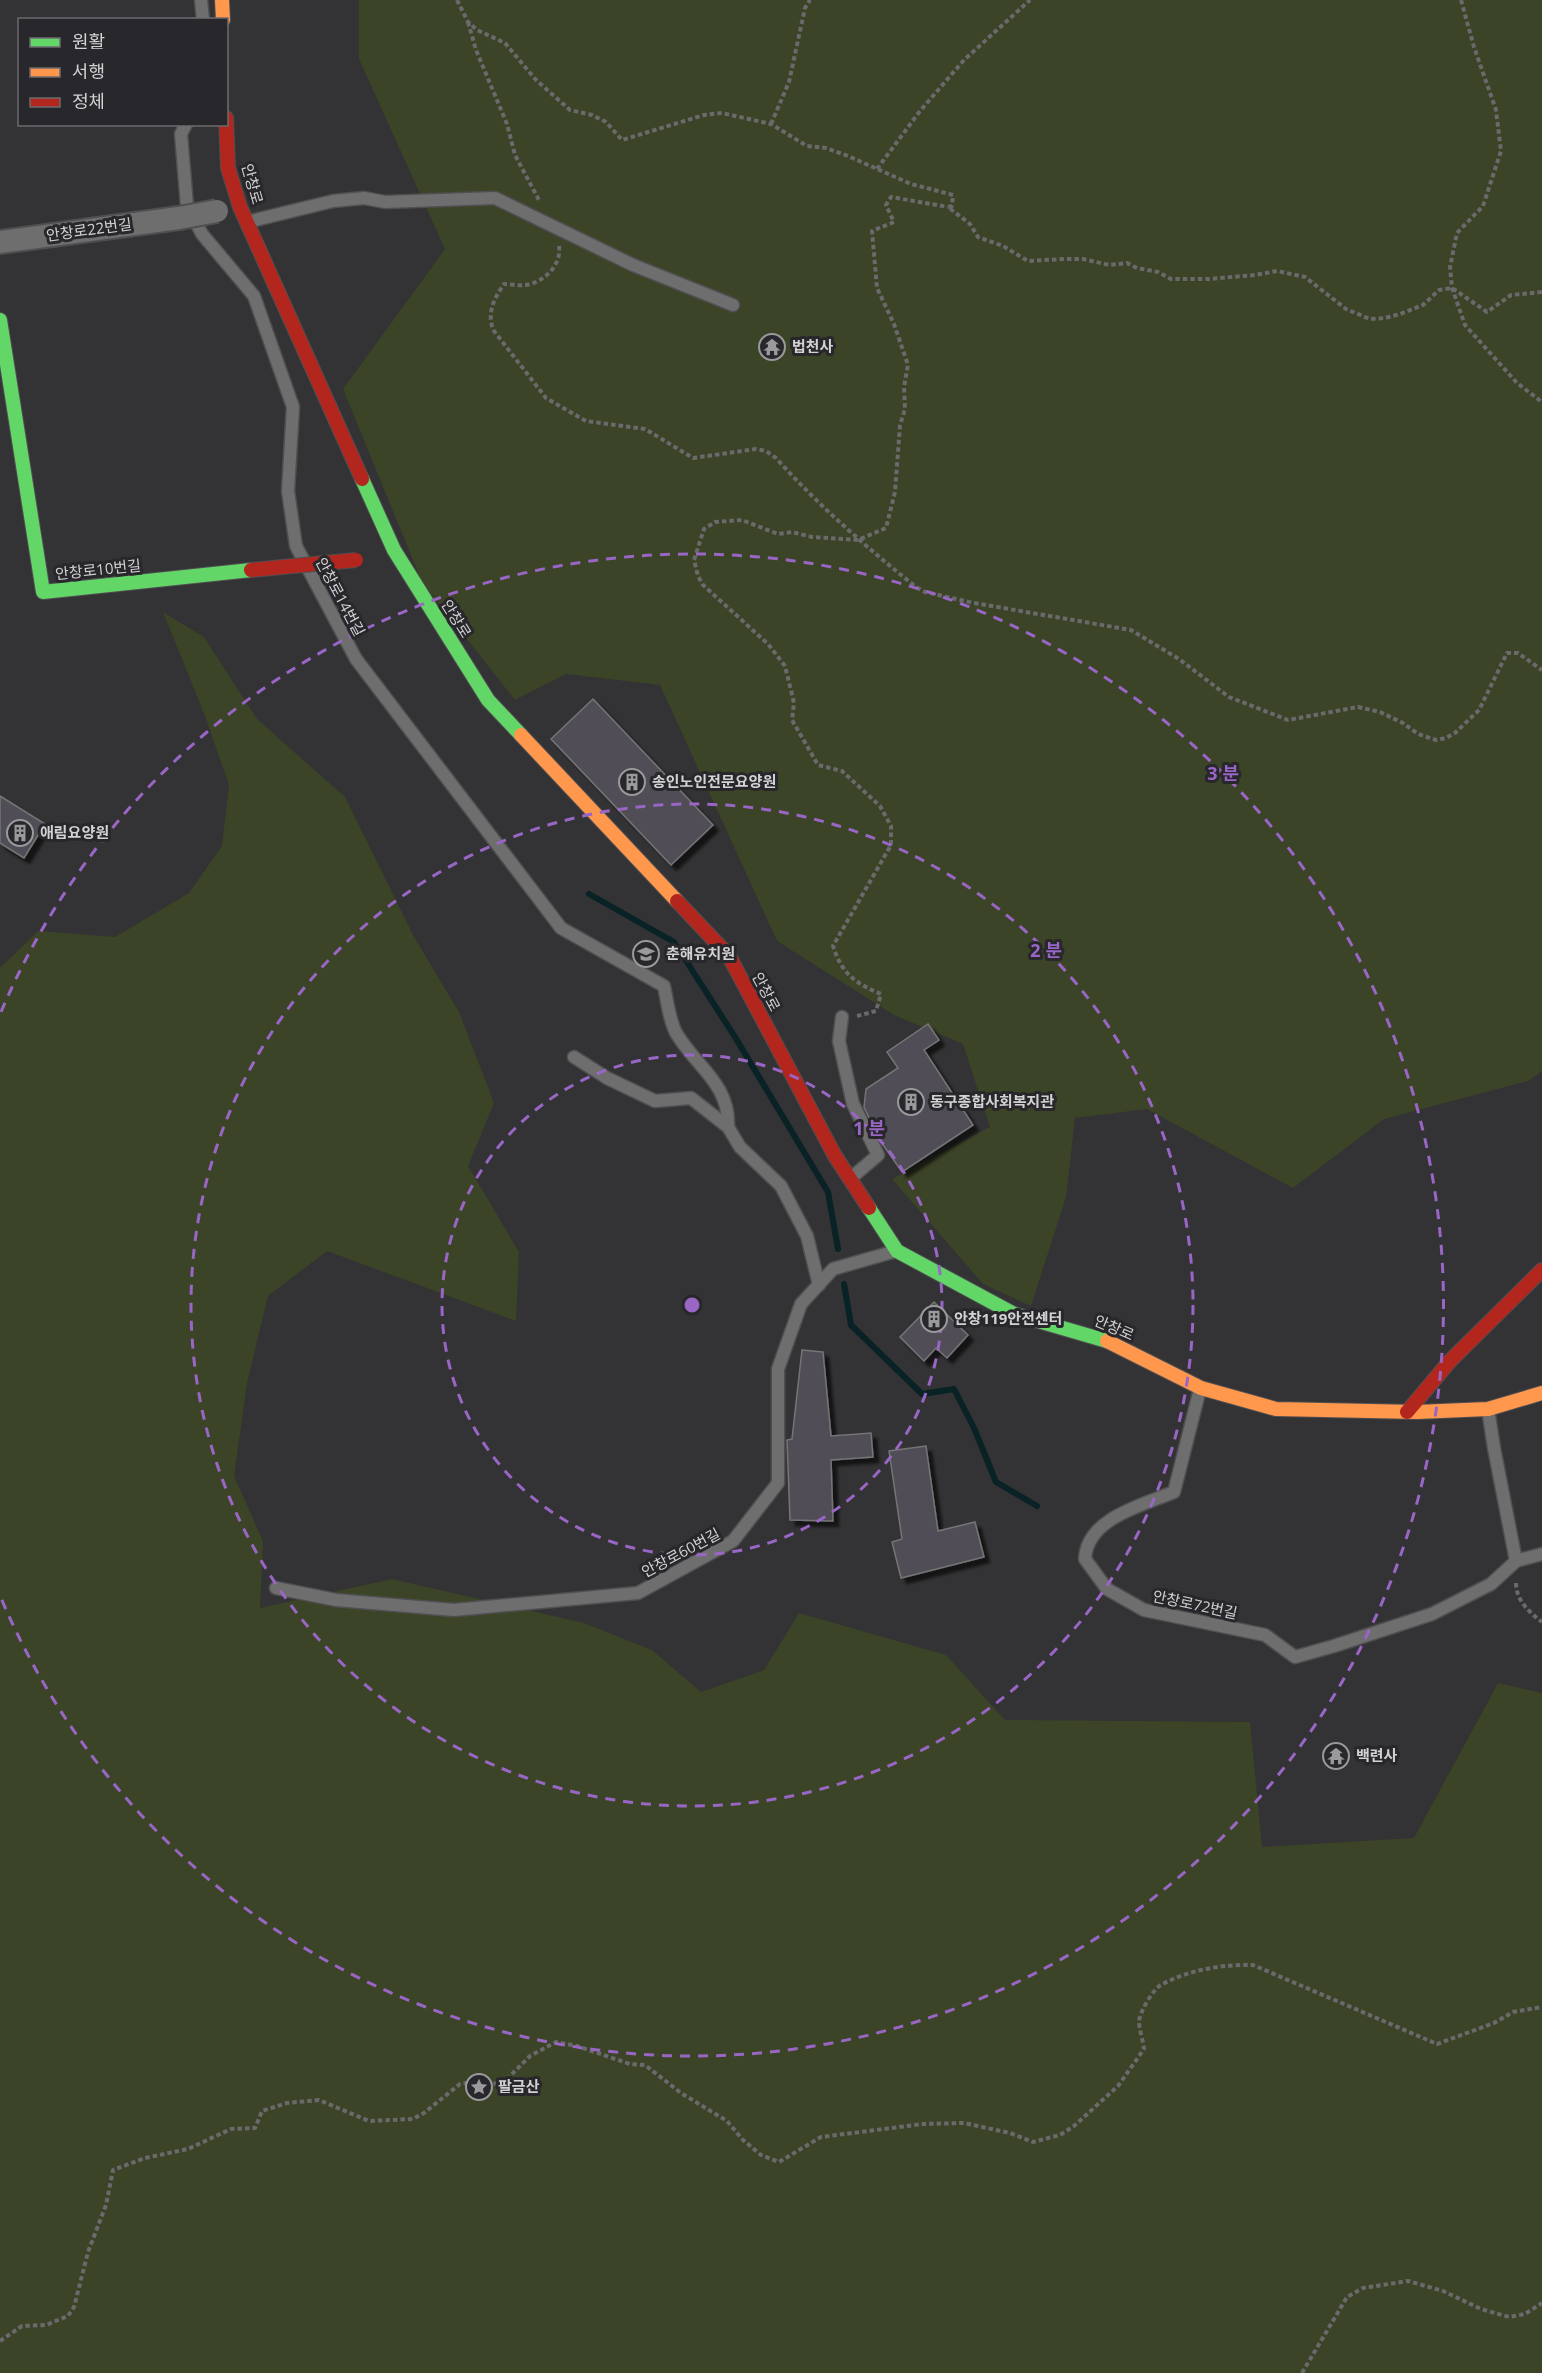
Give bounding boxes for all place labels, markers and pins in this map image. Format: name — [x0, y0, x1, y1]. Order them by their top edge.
temple icon: 법천사 — [757, 332, 787, 362]
place label: 법천사 — [792, 336, 834, 356]
building icon: 송인노인전문요양원 — [617, 767, 647, 797]
place label: 송인노인전문요양원 — [652, 771, 776, 791]
building icon: 애림요양원 — [5, 818, 35, 848]
place label: 애림요양원 — [40, 822, 109, 842]
school or university icon: 춘해유치원 — [631, 939, 661, 969]
place label: 춘해유치원 — [666, 943, 735, 963]
building icon: 동구종합사회복지관 — [896, 1087, 926, 1117]
place label: 동구종합사회복지관 — [930, 1091, 1054, 1111]
centre of rings — [682, 1295, 702, 1315]
building icon: 안창119안전센터 — [919, 1304, 949, 1334]
place label: 안창119안전센터 — [954, 1308, 1063, 1328]
temple icon: 백련사 — [1321, 1741, 1351, 1771]
place label: 백련사 — [1356, 1745, 1398, 1765]
place icon: 팔금산 — [464, 2072, 494, 2102]
place label: 팔금산 — [498, 2076, 540, 2096]

